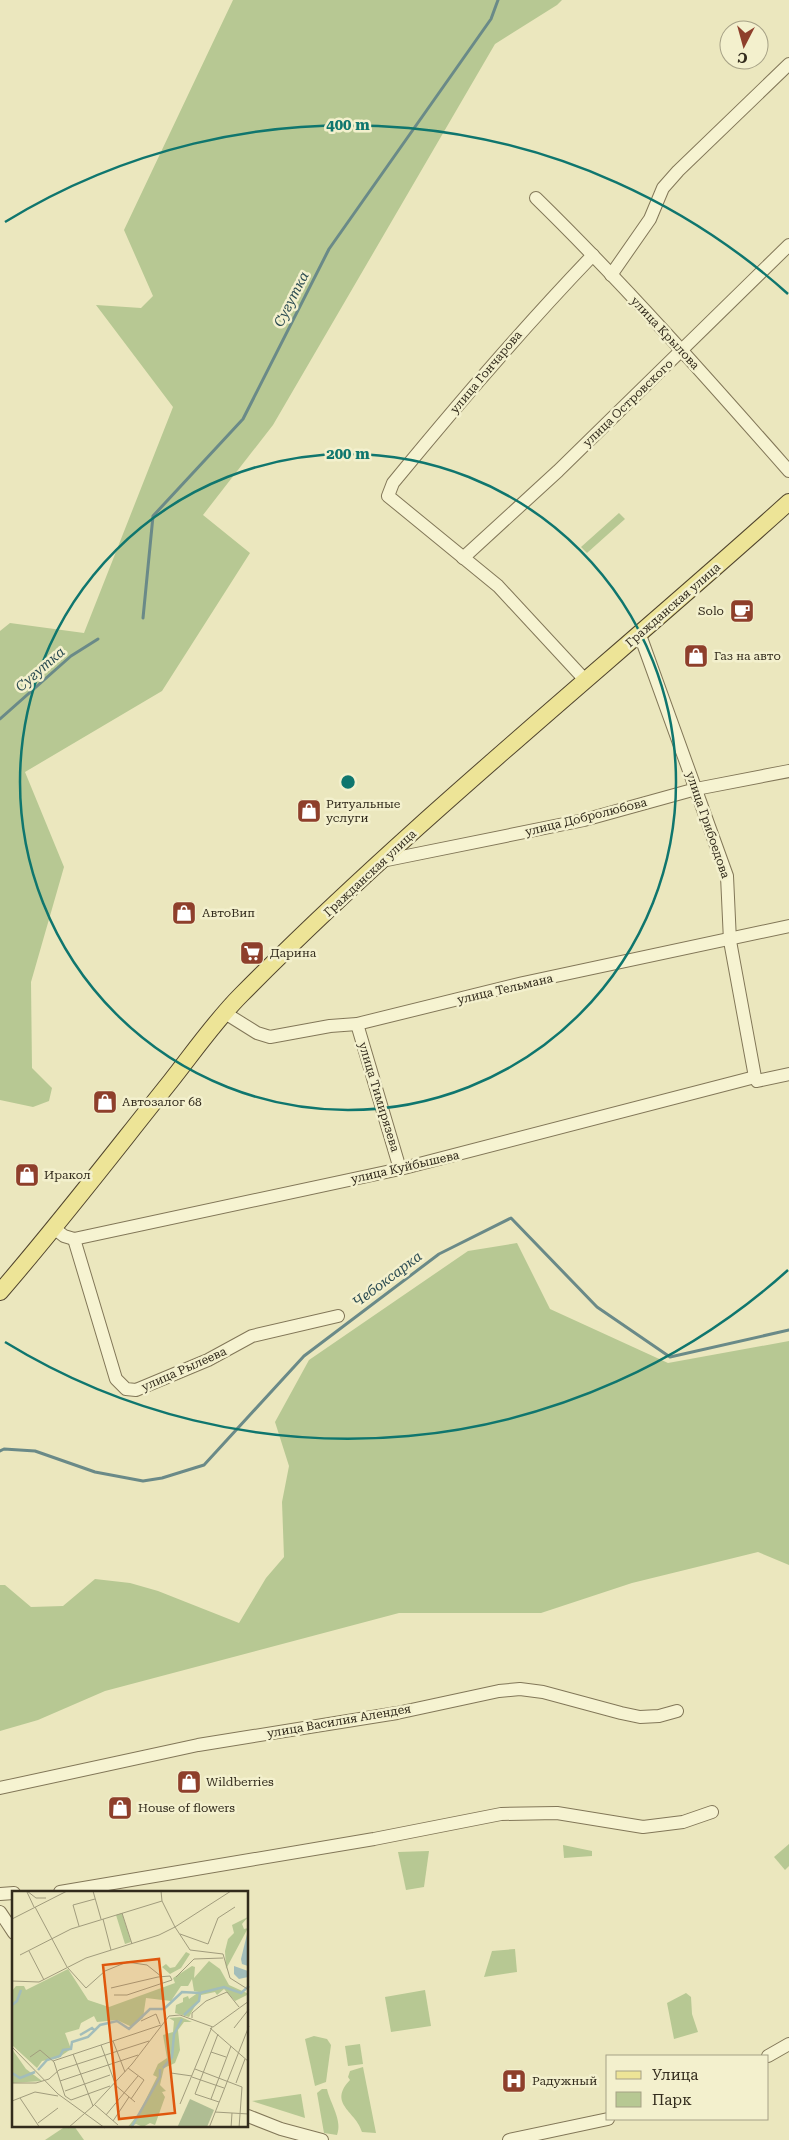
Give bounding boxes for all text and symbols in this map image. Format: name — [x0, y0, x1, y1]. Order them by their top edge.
north arrow — [719, 20, 769, 70]
text: С — [737, 49, 748, 66]
text: 400 m — [326, 116, 370, 134]
water label: Сугутка — [270, 269, 312, 329]
street label: улица Крылова — [628, 294, 703, 373]
street label: улица Гончарова — [447, 327, 525, 416]
street label: улица Островского — [580, 356, 676, 450]
text: 200 m — [326, 445, 370, 463]
street label: Гражданская улица — [623, 560, 724, 650]
cafe icon: Solo — [729, 598, 755, 624]
place label: Solo — [698, 604, 724, 618]
water label: Сугутка — [12, 643, 68, 695]
shop icon: Газ на авто — [683, 643, 709, 669]
place label: Газ на авто — [714, 649, 781, 663]
street label: улица Грибоедова — [683, 770, 733, 881]
centre of rings — [339, 773, 357, 791]
street label: улица Добролюбова — [524, 795, 649, 839]
place label: Ритуальные услуги — [326, 797, 401, 825]
shop icon: Ритуальные услуги — [296, 798, 322, 824]
street label: Гражданская улица — [321, 826, 419, 919]
shop icon: АвтоВип — [171, 900, 197, 926]
place label: АвтоВип — [202, 906, 255, 920]
supermarket icon: Дарина — [239, 940, 265, 966]
place label: Дарина — [270, 946, 317, 960]
street label: улица Тельмана — [456, 971, 555, 1007]
street label: улица Тимирязева — [356, 1040, 403, 1154]
shop icon: Автозалог 68 — [92, 1089, 118, 1115]
place label: Автозалог 68 — [122, 1095, 202, 1109]
street label: улица Куйбышева — [349, 1148, 461, 1186]
shop icon: Иракол — [14, 1162, 40, 1188]
place label: Иракол — [44, 1168, 91, 1182]
water label: Чебоксарка — [349, 1248, 425, 1310]
street label: улица Рылеева — [139, 1344, 229, 1394]
street label: улица Василия Алендея — [266, 1701, 412, 1741]
shop icon: Wildberries — [176, 1769, 202, 1795]
place label: Wildberries — [206, 1775, 274, 1789]
shop icon: House of flowers — [107, 1795, 133, 1821]
place label: House of flowers — [138, 1801, 235, 1815]
inset map — [12, 1891, 249, 2128]
legend — [606, 2055, 769, 2120]
text: Улица — [652, 2066, 698, 2084]
hospital icon: Радужный — [501, 2068, 527, 2094]
place label: Радужный — [532, 2074, 597, 2088]
text: Парк — [652, 2091, 692, 2109]

